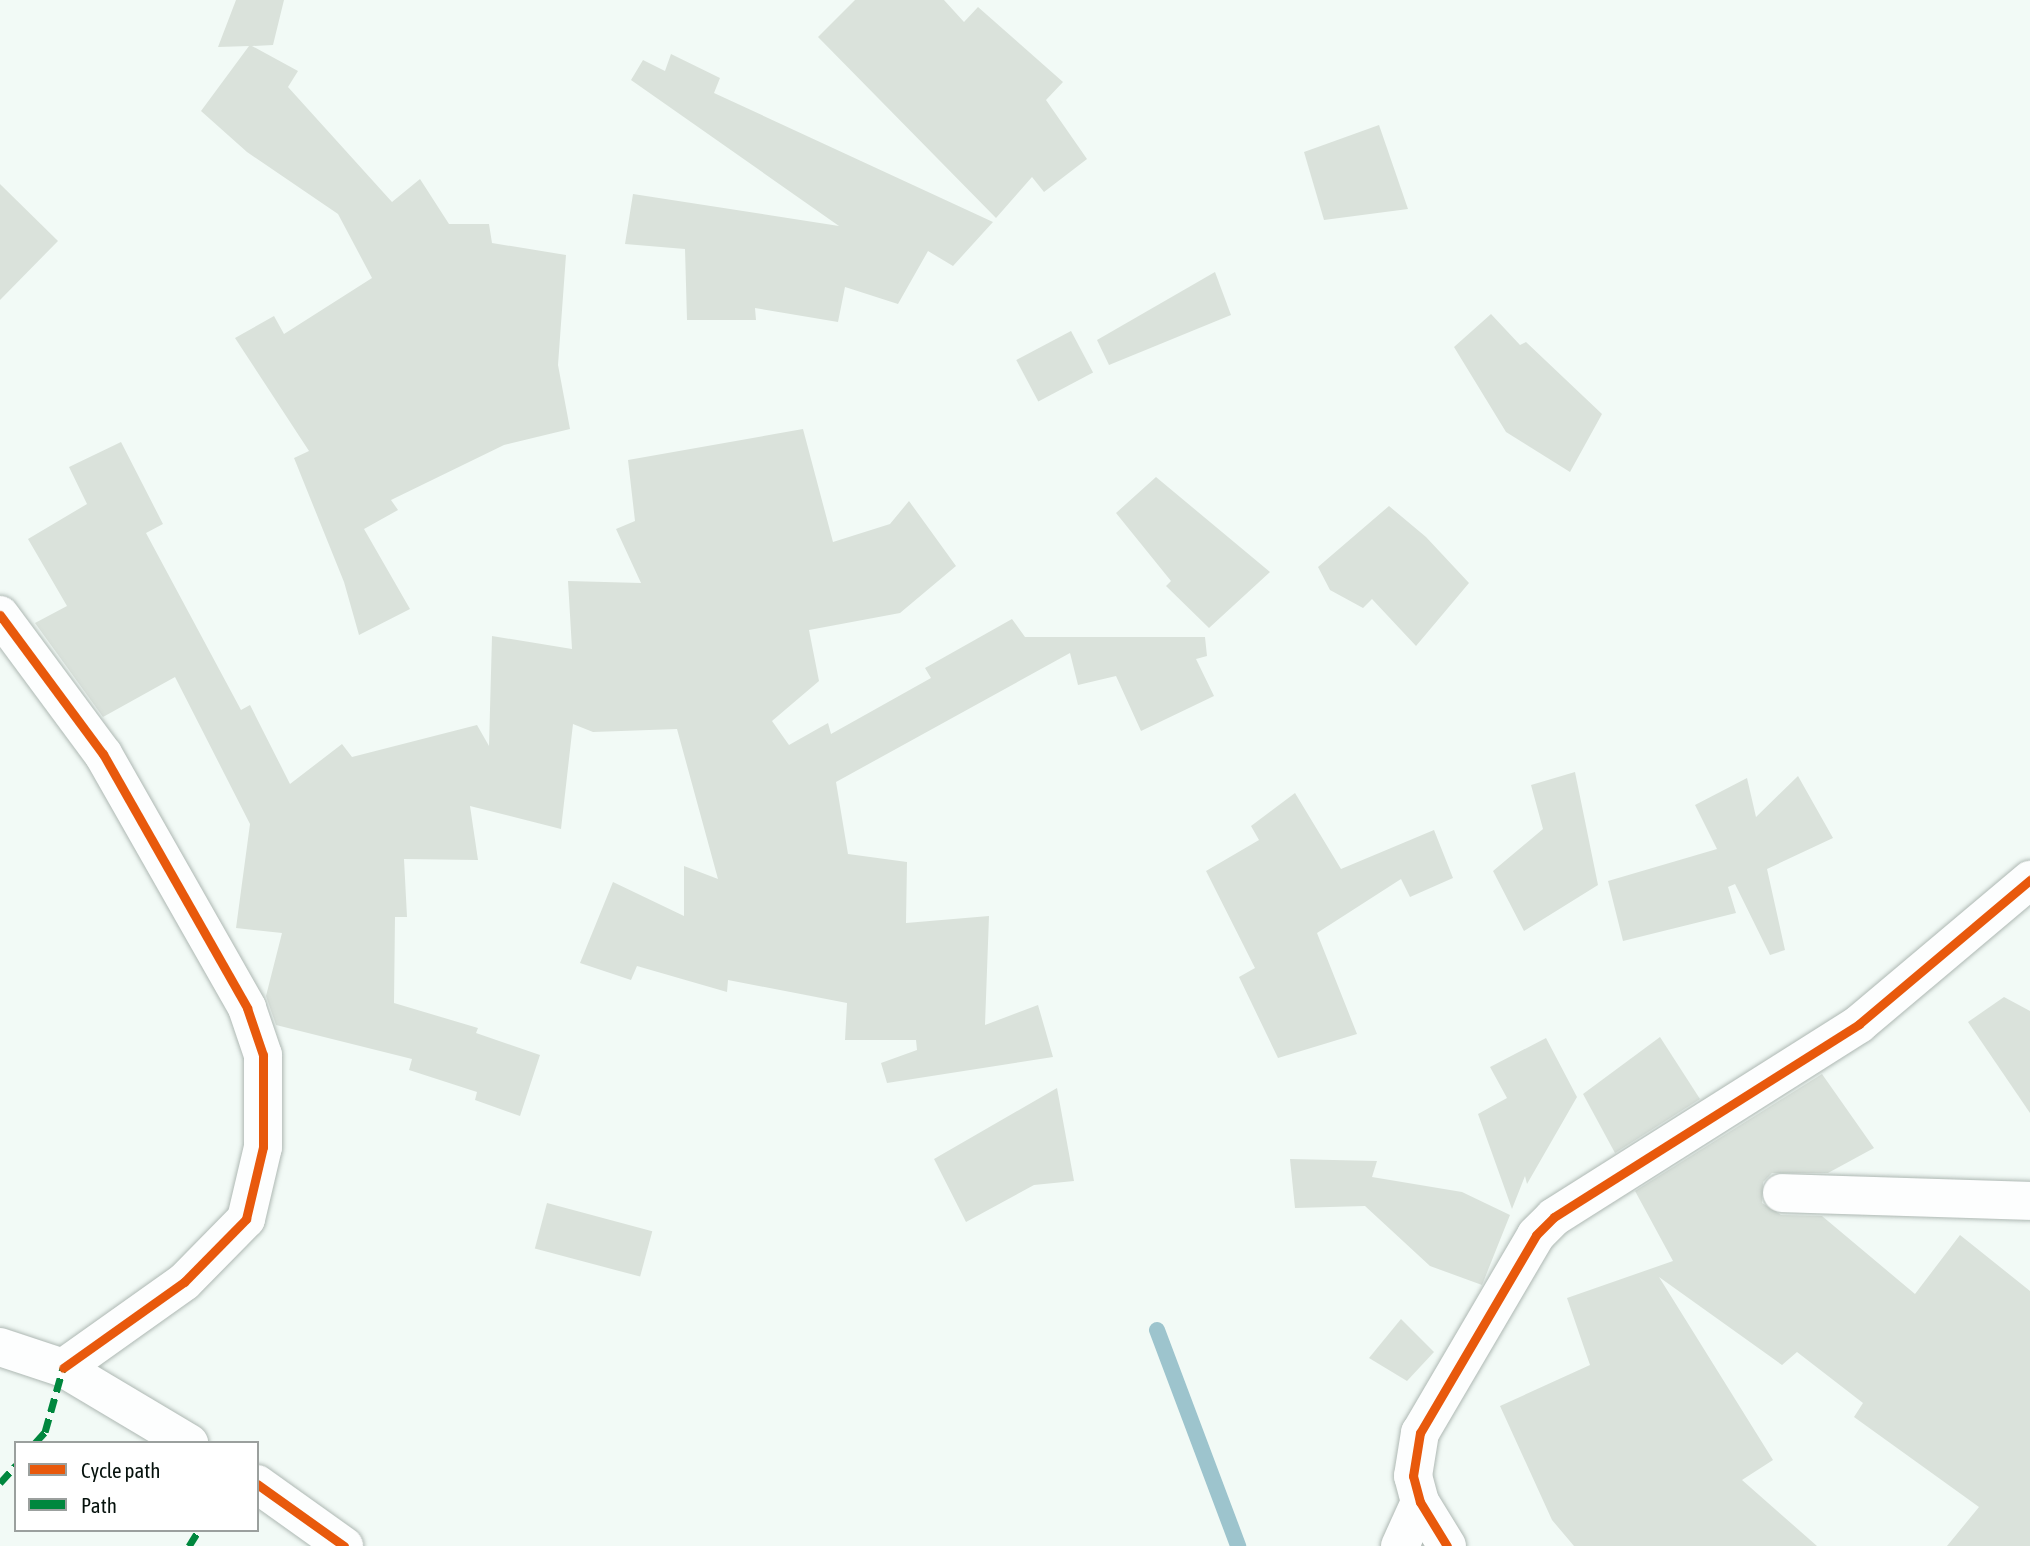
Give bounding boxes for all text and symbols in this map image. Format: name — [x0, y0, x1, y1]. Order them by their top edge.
legend — [14, 1441, 259, 1532]
text: Cycle path — [81, 1458, 160, 1482]
text: Path — [81, 1493, 117, 1517]

